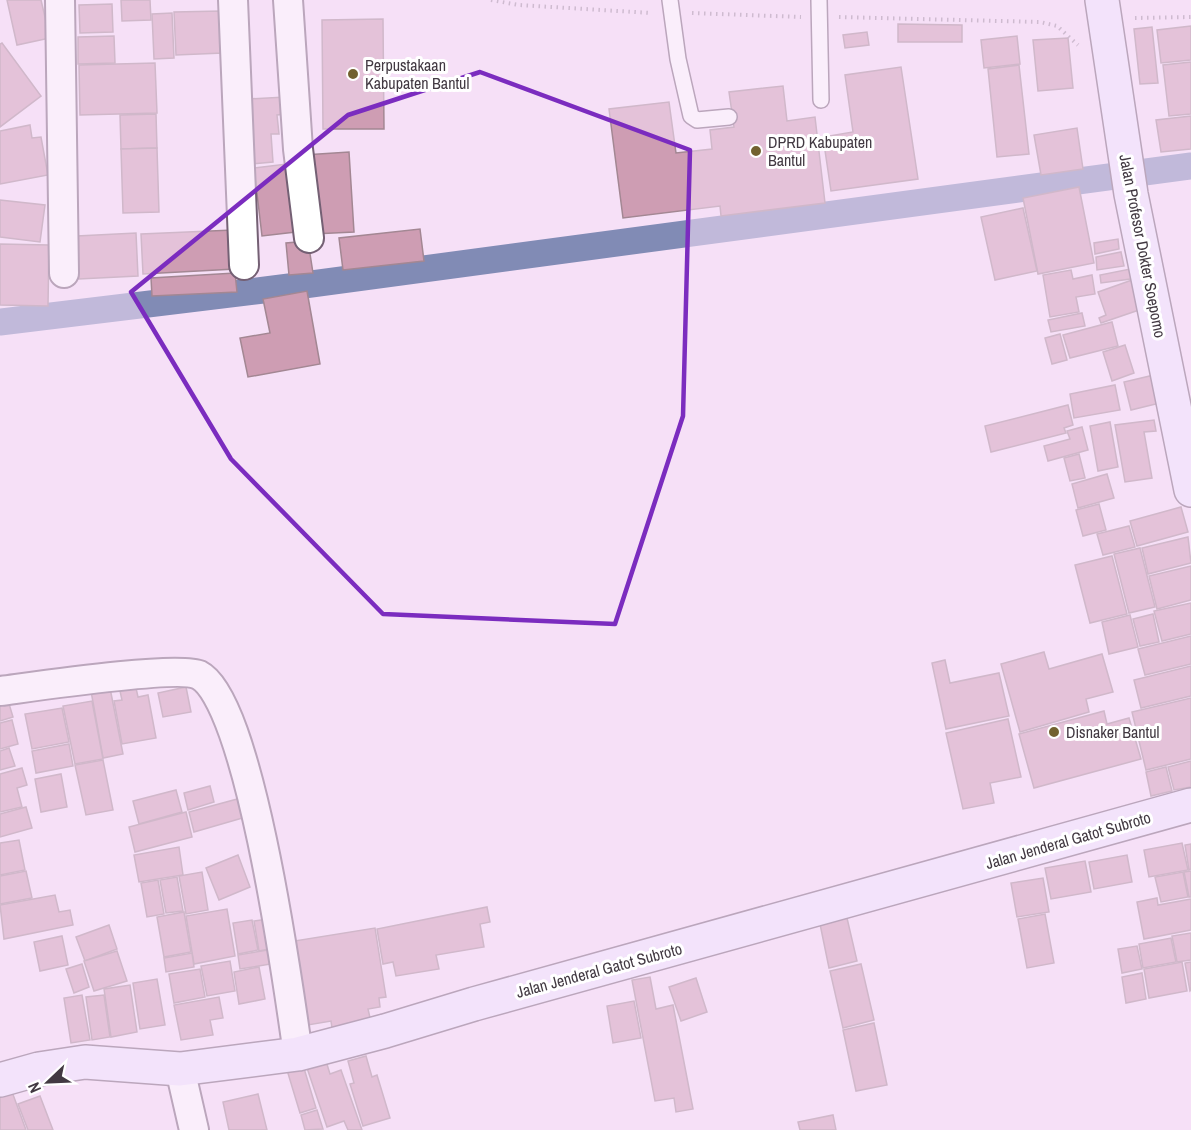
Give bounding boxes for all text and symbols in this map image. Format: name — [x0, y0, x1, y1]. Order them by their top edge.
place label: Perpustakaan Kabupaten Bantul — [365, 54, 469, 94]
marker: Perpustakaan Kabupaten Bantul — [346, 67, 360, 81]
place label: DPRD Kabupaten Bantul — [768, 131, 872, 171]
marker: DPRD Kabupaten Bantul — [749, 144, 763, 158]
street label: Jalan Profesor Dokter Soepomo — [1114, 152, 1172, 340]
place label: Disnaker Bantul — [1066, 721, 1159, 743]
marker: Disnaker Bantul — [1047, 725, 1061, 739]
street label: Jalan Jenderal Gatot Subroto — [983, 806, 1153, 874]
street label: Jalan Jenderal Gatot Subroto — [514, 937, 684, 1003]
north arrow — [18, 1052, 78, 1112]
text: N — [22, 1079, 46, 1097]

